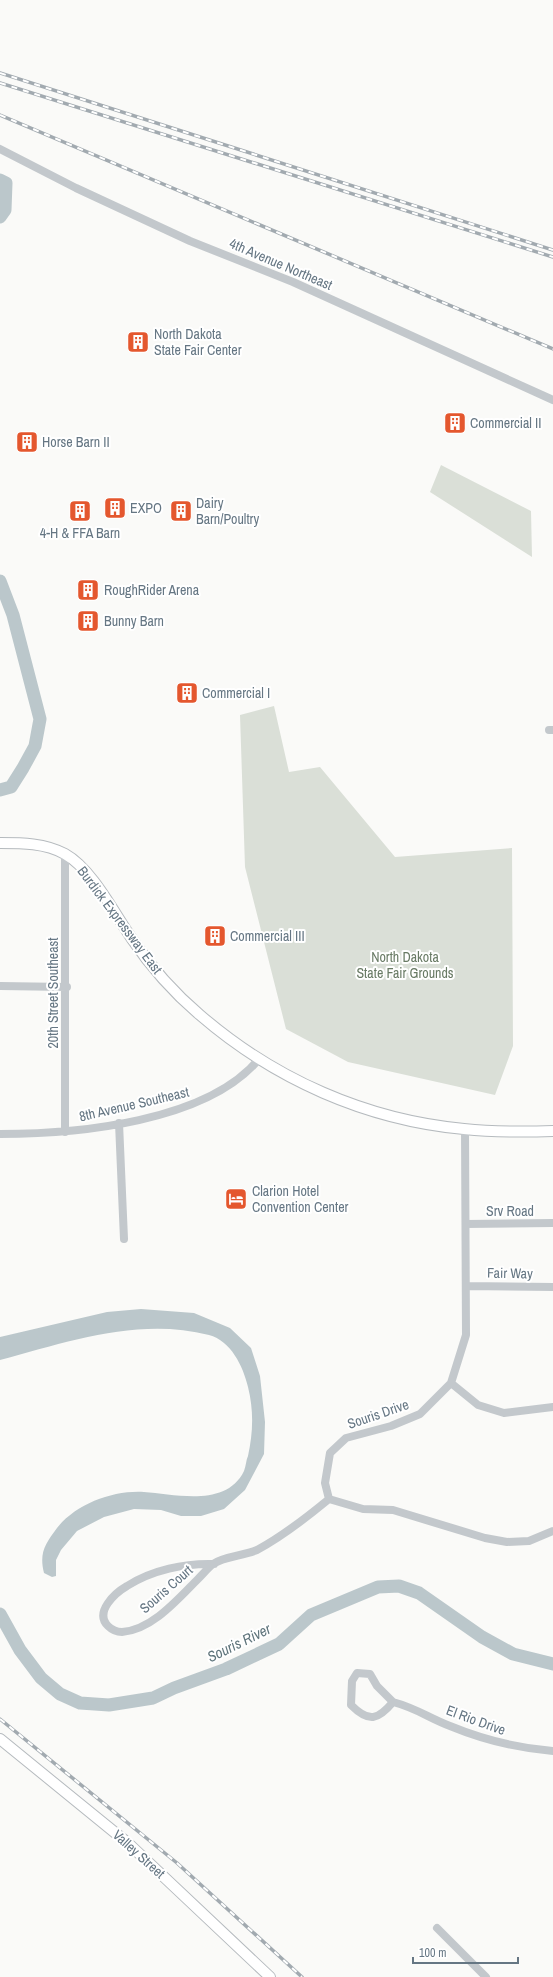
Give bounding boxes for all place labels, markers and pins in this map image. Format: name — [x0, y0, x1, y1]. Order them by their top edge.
place label: North Dakota State Fair Center — [154, 325, 242, 359]
building icon: North Dakota State Fair Center — [125, 329, 151, 355]
building icon: Commercial II — [442, 410, 468, 436]
place label: Commercial II — [470, 414, 541, 432]
building icon: Horse Barn II — [14, 429, 40, 455]
place label: Horse Barn II — [42, 433, 110, 451]
place label: Dairy Barn/Poultry — [196, 494, 259, 528]
building icon: EXPO — [102, 495, 128, 521]
building icon: 4-H & FFA Barn — [67, 498, 93, 524]
building icon: Dairy Barn/Poultry — [168, 498, 194, 524]
place label: EXPO — [130, 499, 162, 517]
place label: 4-H & FFA Barn — [40, 524, 120, 542]
building icon: RoughRider Arena — [75, 577, 101, 603]
place label: RoughRider Arena — [104, 581, 200, 599]
building icon: Bunny Barn — [75, 608, 101, 634]
place label: Bunny Barn — [104, 612, 164, 630]
building icon: Commercial I — [174, 680, 200, 706]
place label: Commercial I — [202, 684, 270, 702]
building icon: Commercial III — [202, 923, 228, 949]
place label: Commercial III — [230, 927, 305, 945]
place label: Clarion Hotel Convention Center — [252, 1182, 349, 1216]
hotel icon: Clarion Hotel Convention Center — [223, 1186, 249, 1212]

